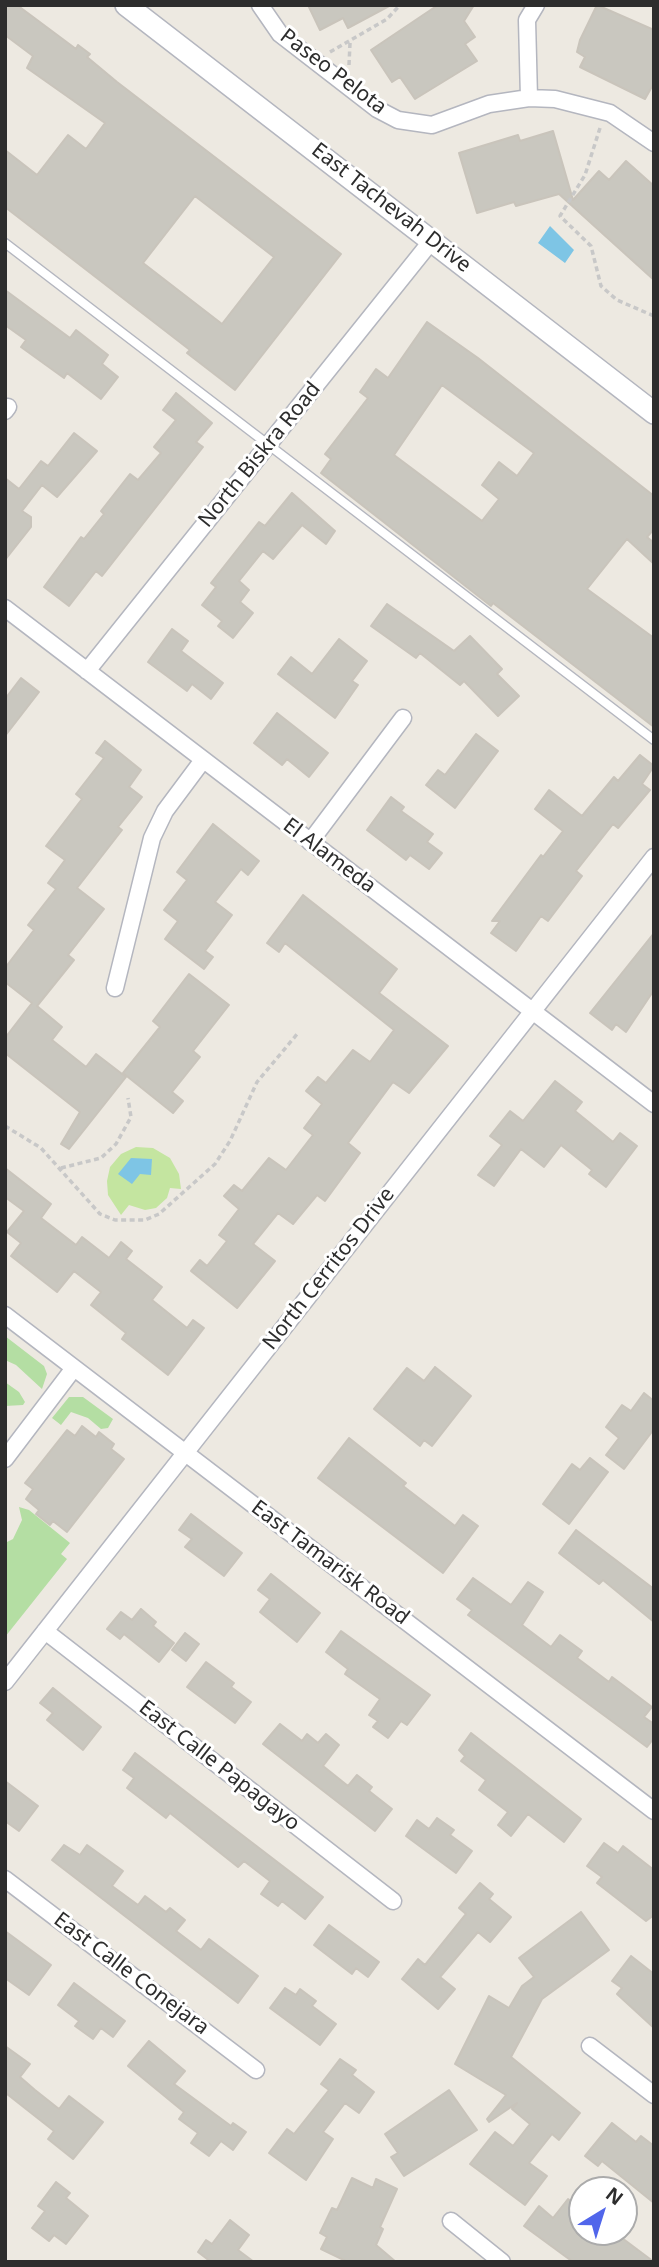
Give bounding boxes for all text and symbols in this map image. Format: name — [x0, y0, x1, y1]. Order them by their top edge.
street label: Paseo Pelota — [275, 24, 391, 120]
street label: East Tachevah Drive — [306, 138, 476, 278]
street label: North Biskra Road — [194, 377, 326, 533]
street label: El Alameda — [278, 813, 380, 899]
street label: North Cerritos Drive — [258, 1183, 400, 1355]
street label: East Tamarisk Road — [246, 1495, 414, 1631]
street label: East Calle Papagayo — [134, 1695, 304, 1837]
street label: East Calle Conejara — [48, 1907, 214, 2041]
north arrow — [568, 2176, 638, 2246]
text: N — [601, 2181, 629, 2211]

